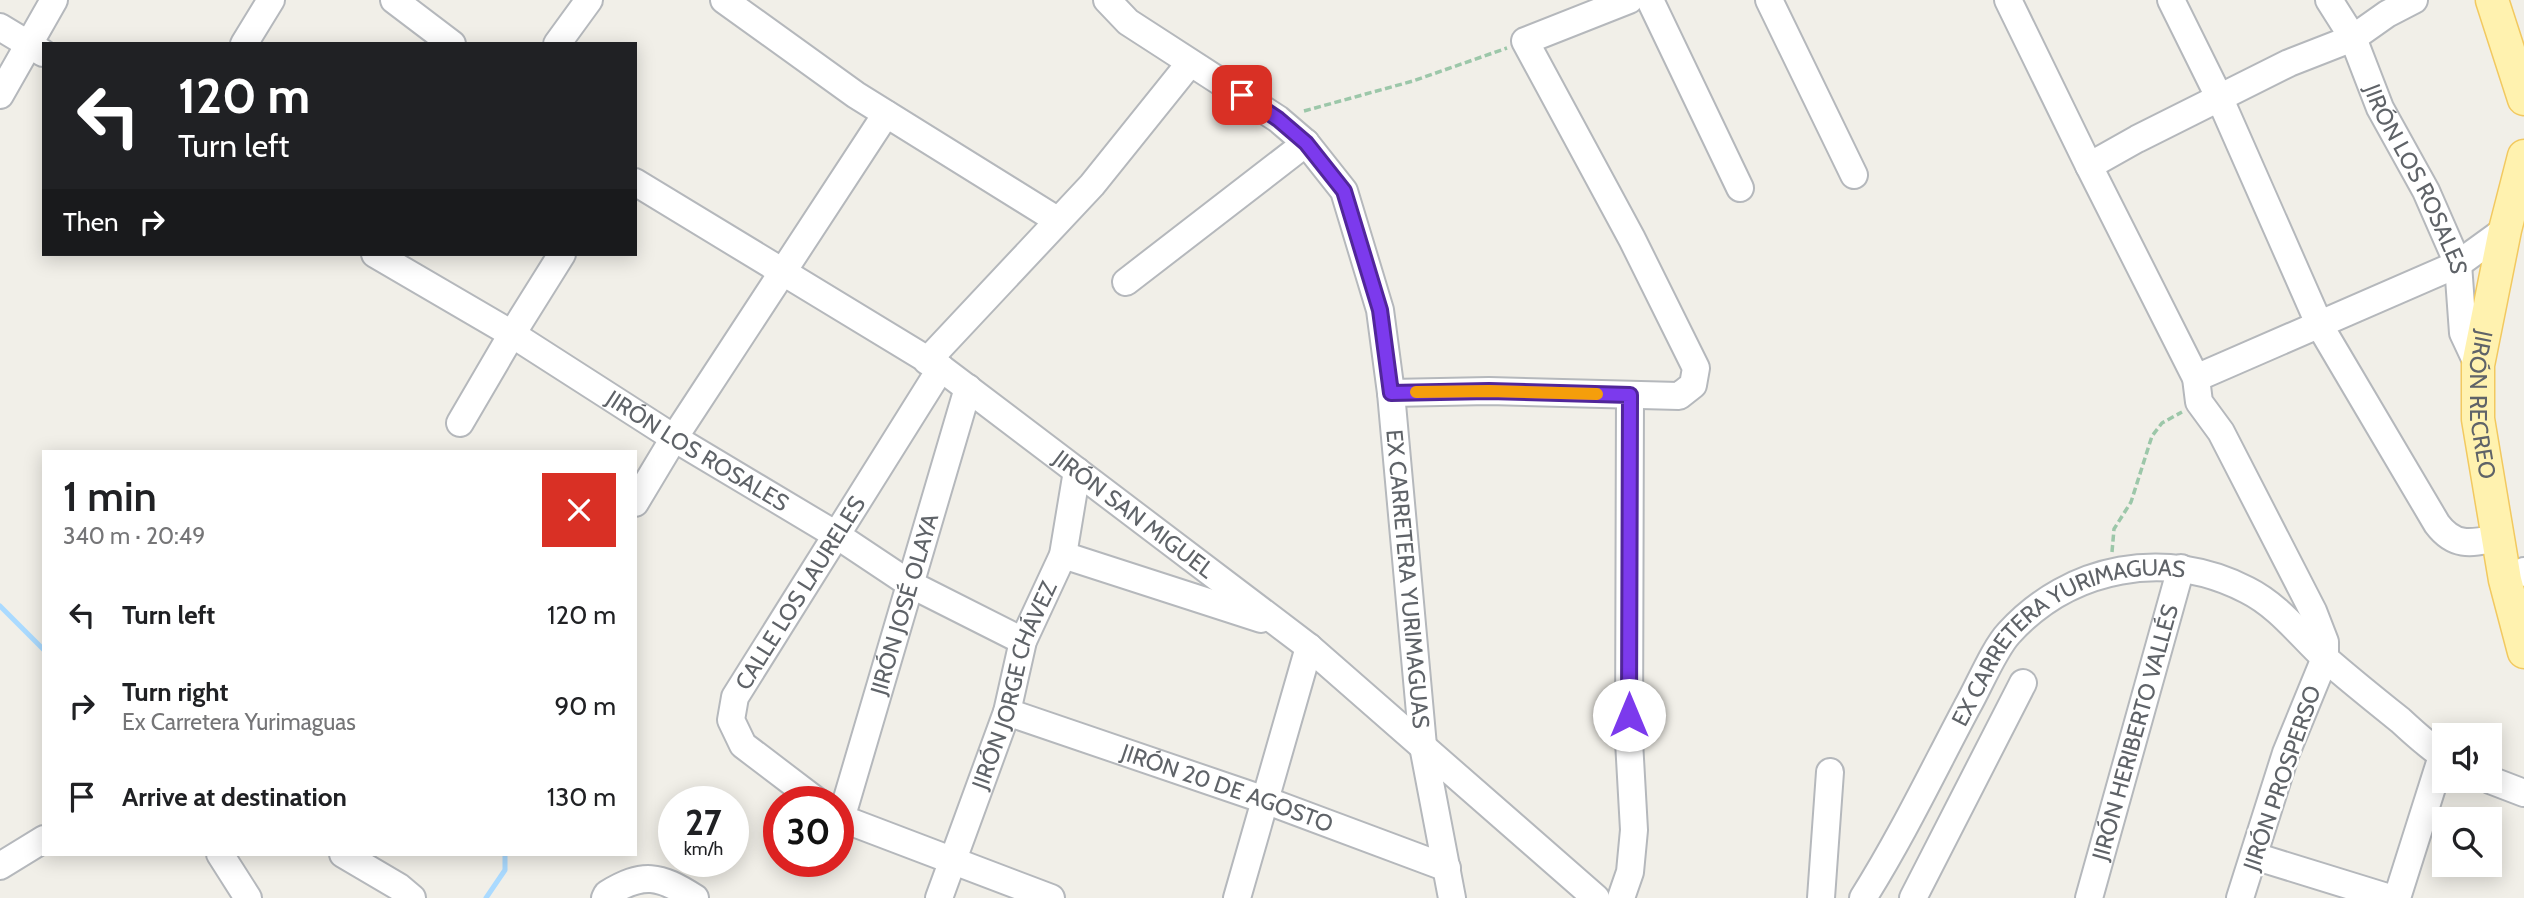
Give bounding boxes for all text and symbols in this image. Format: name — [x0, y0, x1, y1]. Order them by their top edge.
pin — [1212, 65, 1272, 125]
text: 120 m — [178, 66, 310, 125]
icon: left — [63, 70, 154, 161]
icon: arrive — [1223, 76, 1261, 114]
street label: JIRÓN LOS ROSALES — [2358, 79, 2473, 275]
text: Turn left — [178, 126, 289, 165]
icon: right — [133, 203, 171, 241]
text: Then — [63, 206, 119, 238]
street label: JIRÓN RECREO — [2463, 327, 2502, 481]
street label: JIRÓN LOS ROSALES — [600, 384, 794, 517]
street label: EX CARRETERA YURIMAGUAS — [1380, 428, 1435, 730]
street label: JIRÓN SAN MIGUEL — [1047, 444, 1220, 584]
text: 1 min — [63, 470, 157, 522]
button: close — [542, 473, 616, 547]
street label: CALLE LOS LAURELES — [729, 491, 871, 695]
street label: JIRÓN JOSÉ OLAYA — [864, 510, 944, 699]
text: 340 m · 20:49 — [63, 522, 205, 550]
street label: EX CARRETERA YURIMAGUAS — [1945, 553, 2187, 731]
street label: JIRÓN JORGE CHÁVEZ — [966, 576, 1063, 794]
icon: left — [63, 596, 101, 634]
text: Turn left — [122, 599, 215, 631]
text: 120 m — [547, 599, 616, 631]
street label: JIRÓN HERIBERTO VALLÉS — [2086, 601, 2184, 864]
text: Turn right — [122, 676, 228, 708]
position arrow — [1592, 678, 1666, 752]
street label: JIRÓN PROSPERSO — [2237, 682, 2327, 875]
icon: right — [63, 687, 101, 725]
text: 90 m — [554, 690, 616, 722]
text: Ex Carretera Yurimaguas — [122, 708, 356, 736]
map controls — [2432, 723, 2502, 877]
button: sound — [2432, 723, 2502, 793]
street label: JIRÓN 20 DE AGOSTO — [1117, 738, 1337, 838]
icon: arrive — [63, 778, 101, 816]
text: Arrive at destination — [122, 781, 347, 813]
text: 130 m — [547, 781, 616, 813]
speed limit sign: 30 — [763, 786, 854, 877]
text: 27 — [685, 801, 722, 844]
button: search — [2432, 807, 2502, 877]
text: km/h — [684, 838, 723, 860]

